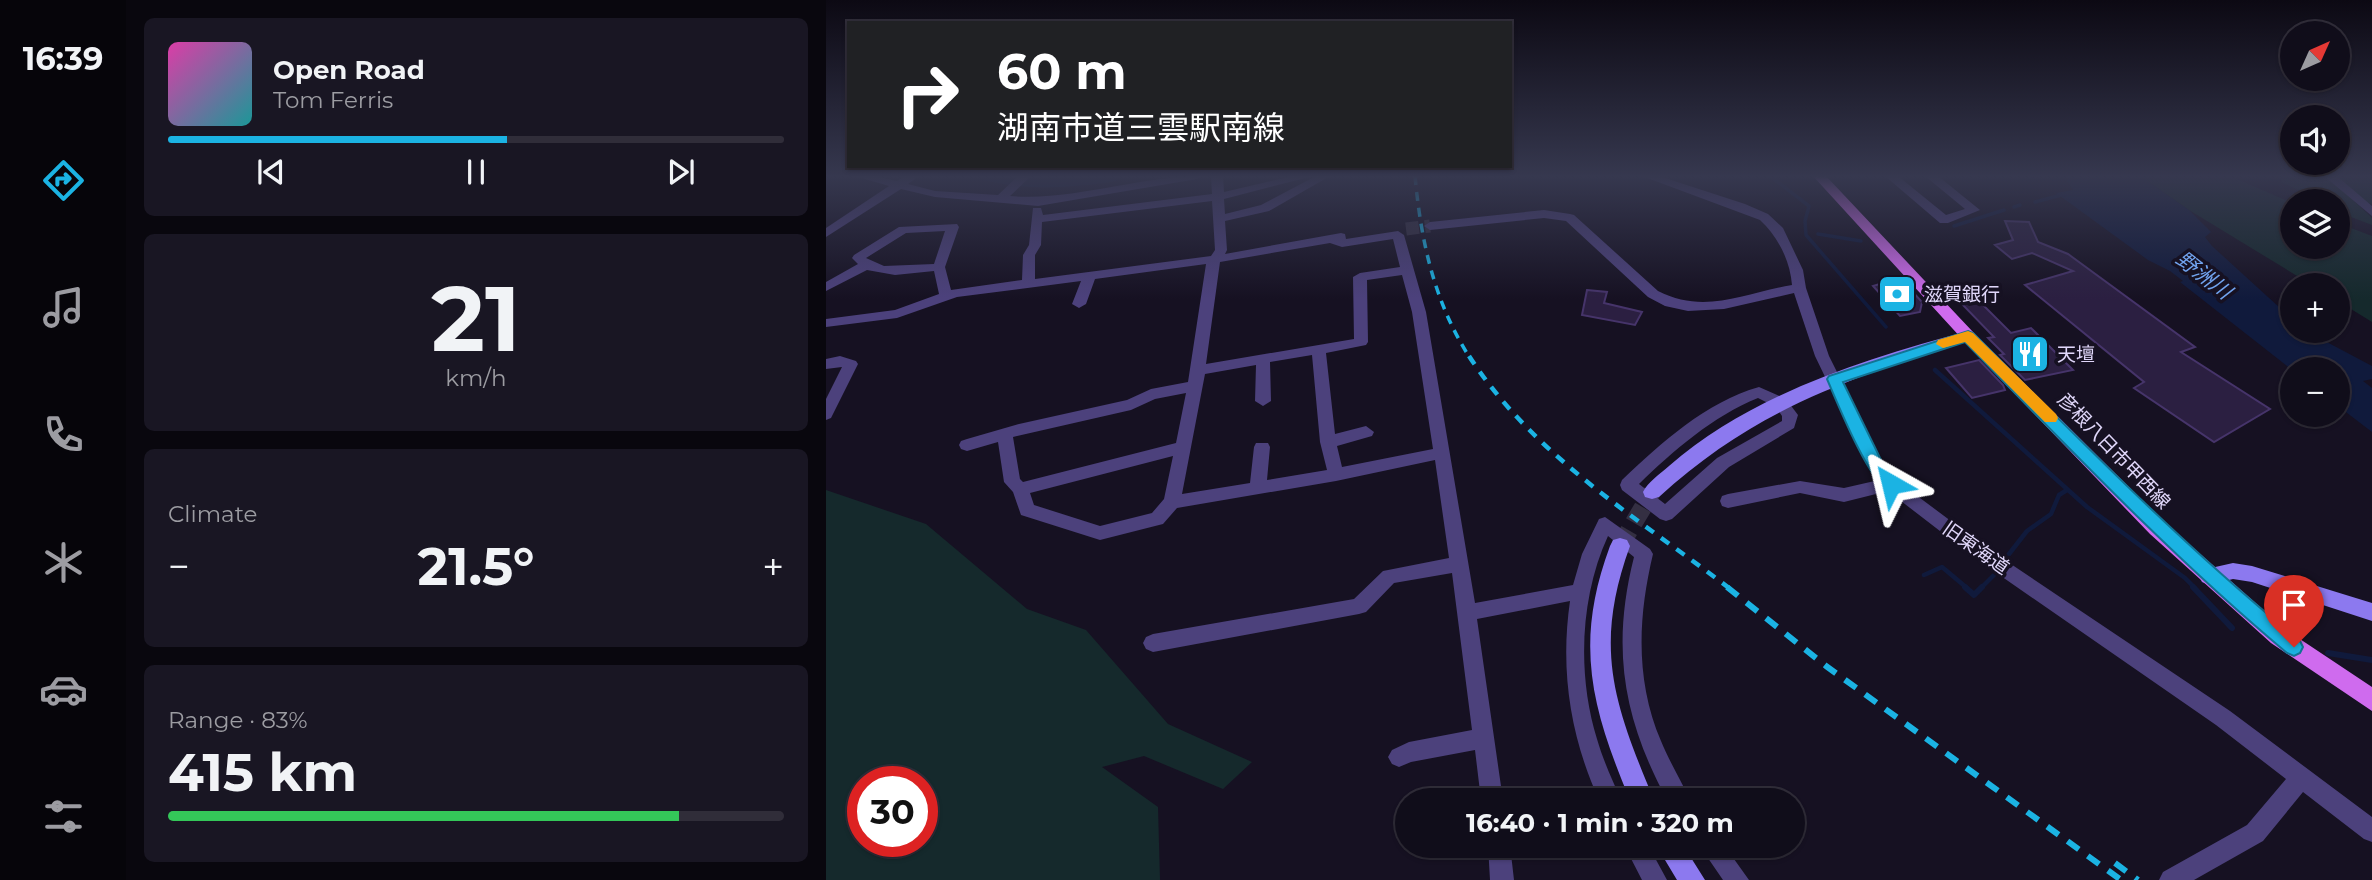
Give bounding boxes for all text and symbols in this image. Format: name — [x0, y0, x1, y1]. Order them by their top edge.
north arrow — [2280, 21, 2350, 91]
map controls — [2280, 21, 2350, 427]
text: 16:39 — [23, 39, 103, 78]
text: 60 m — [997, 42, 1127, 101]
icon: right — [882, 49, 973, 140]
text: Open Road — [273, 54, 425, 86]
text: Tom Ferris — [273, 86, 393, 114]
button: sound — [2280, 105, 2350, 175]
text: 湖南市道三雲駅南線 — [997, 108, 1285, 147]
icon: previous — [252, 153, 290, 191]
icon: pause — [457, 153, 495, 191]
icon: next — [662, 153, 700, 191]
icon: directions — [39, 156, 88, 205]
button: layers — [2280, 189, 2350, 259]
water label: 野洲川 — [2171, 246, 2238, 305]
text: 21 — [431, 263, 521, 374]
bank icon: 滋賀銀行 — [1876, 273, 1918, 315]
button: + — [2280, 273, 2350, 343]
icon: music — [39, 283, 88, 332]
place label: 滋賀銀行 — [1924, 283, 2000, 306]
restaurant icon: 天壇 — [2009, 333, 2051, 375]
place label: 天壇 — [2057, 343, 2095, 366]
button: − — [2280, 357, 2350, 427]
text: km/h — [445, 364, 507, 392]
street label: 彦根八日市甲西線 — [2053, 388, 2175, 514]
icon: phone — [39, 410, 88, 459]
position arrow — [1854, 447, 1928, 521]
text: Climate — [168, 500, 257, 528]
street label: 旧東海道 — [1938, 517, 2014, 579]
text: 21.5° — [417, 535, 535, 598]
icon: climate — [39, 538, 88, 587]
text: − — [168, 543, 190, 590]
text: + — [762, 543, 784, 590]
pin — [2264, 575, 2324, 647]
icon: arrive — [2275, 586, 2313, 624]
icon: car — [39, 665, 88, 714]
text: Range · 83% — [168, 706, 308, 734]
text: 415 km — [168, 741, 357, 804]
speed limit sign: 30 — [847, 766, 938, 857]
icon: filters — [39, 792, 88, 841]
text: 16:40 · 1 min · 320 m — [1466, 807, 1734, 839]

